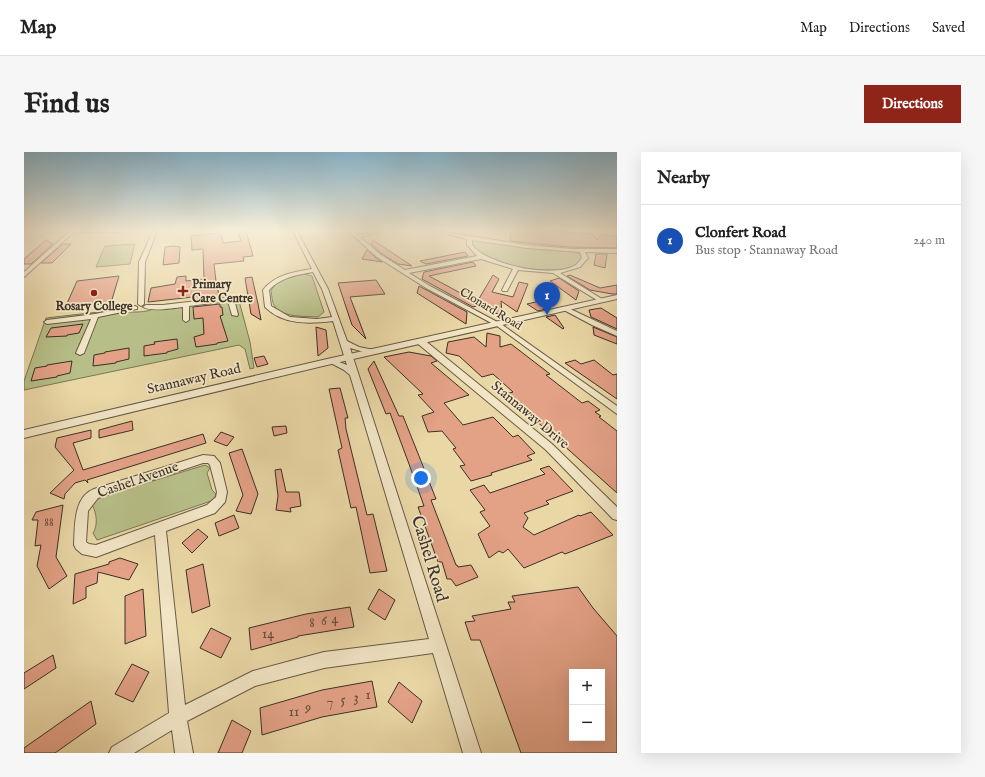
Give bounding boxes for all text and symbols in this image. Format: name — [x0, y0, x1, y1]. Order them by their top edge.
text: Map — [20, 16, 56, 40]
text: Map — [800, 19, 827, 37]
text: Directions — [849, 19, 910, 37]
text: Saved — [932, 19, 965, 37]
button: Directions — [864, 85, 961, 123]
text: Find us — [24, 87, 110, 122]
text: Nearby — [657, 168, 710, 189]
text: Clonfert Road — [695, 223, 786, 242]
text: 1 — [668, 232, 672, 249]
text: 240 m — [913, 232, 945, 249]
text: Bus stop · Stannaway Road — [695, 242, 838, 259]
place label: Primary Care Centre — [192, 277, 253, 306]
pin: 1 — [534, 282, 560, 315]
street label: Clonard Road — [457, 284, 526, 334]
marker: Primary Care Centre — [177, 285, 189, 297]
marker: Rosary College — [89, 288, 99, 298]
place label: Rosary College — [56, 299, 133, 315]
street label: Stannaway Road — [145, 359, 243, 399]
street label: Stannaway Drive — [487, 377, 573, 453]
street label: Cashel Avenue — [95, 458, 181, 502]
your location — [411, 468, 431, 488]
street label: Cashel Road — [406, 513, 452, 606]
house number: 88 — [44, 515, 54, 530]
house number: 4 — [332, 610, 339, 628]
house number: 6 — [321, 612, 328, 630]
house number: 8 — [309, 614, 315, 632]
house number: 14 — [262, 625, 274, 643]
map controls — [569, 669, 605, 741]
button: + — [569, 669, 605, 705]
house number: 1 — [365, 686, 371, 704]
house number: 3 — [353, 689, 359, 707]
house number: 5 — [340, 691, 346, 709]
house number: 7 — [327, 693, 333, 711]
house number: 9 — [304, 699, 311, 717]
house number: 11 — [289, 703, 299, 721]
button: − — [569, 705, 605, 741]

